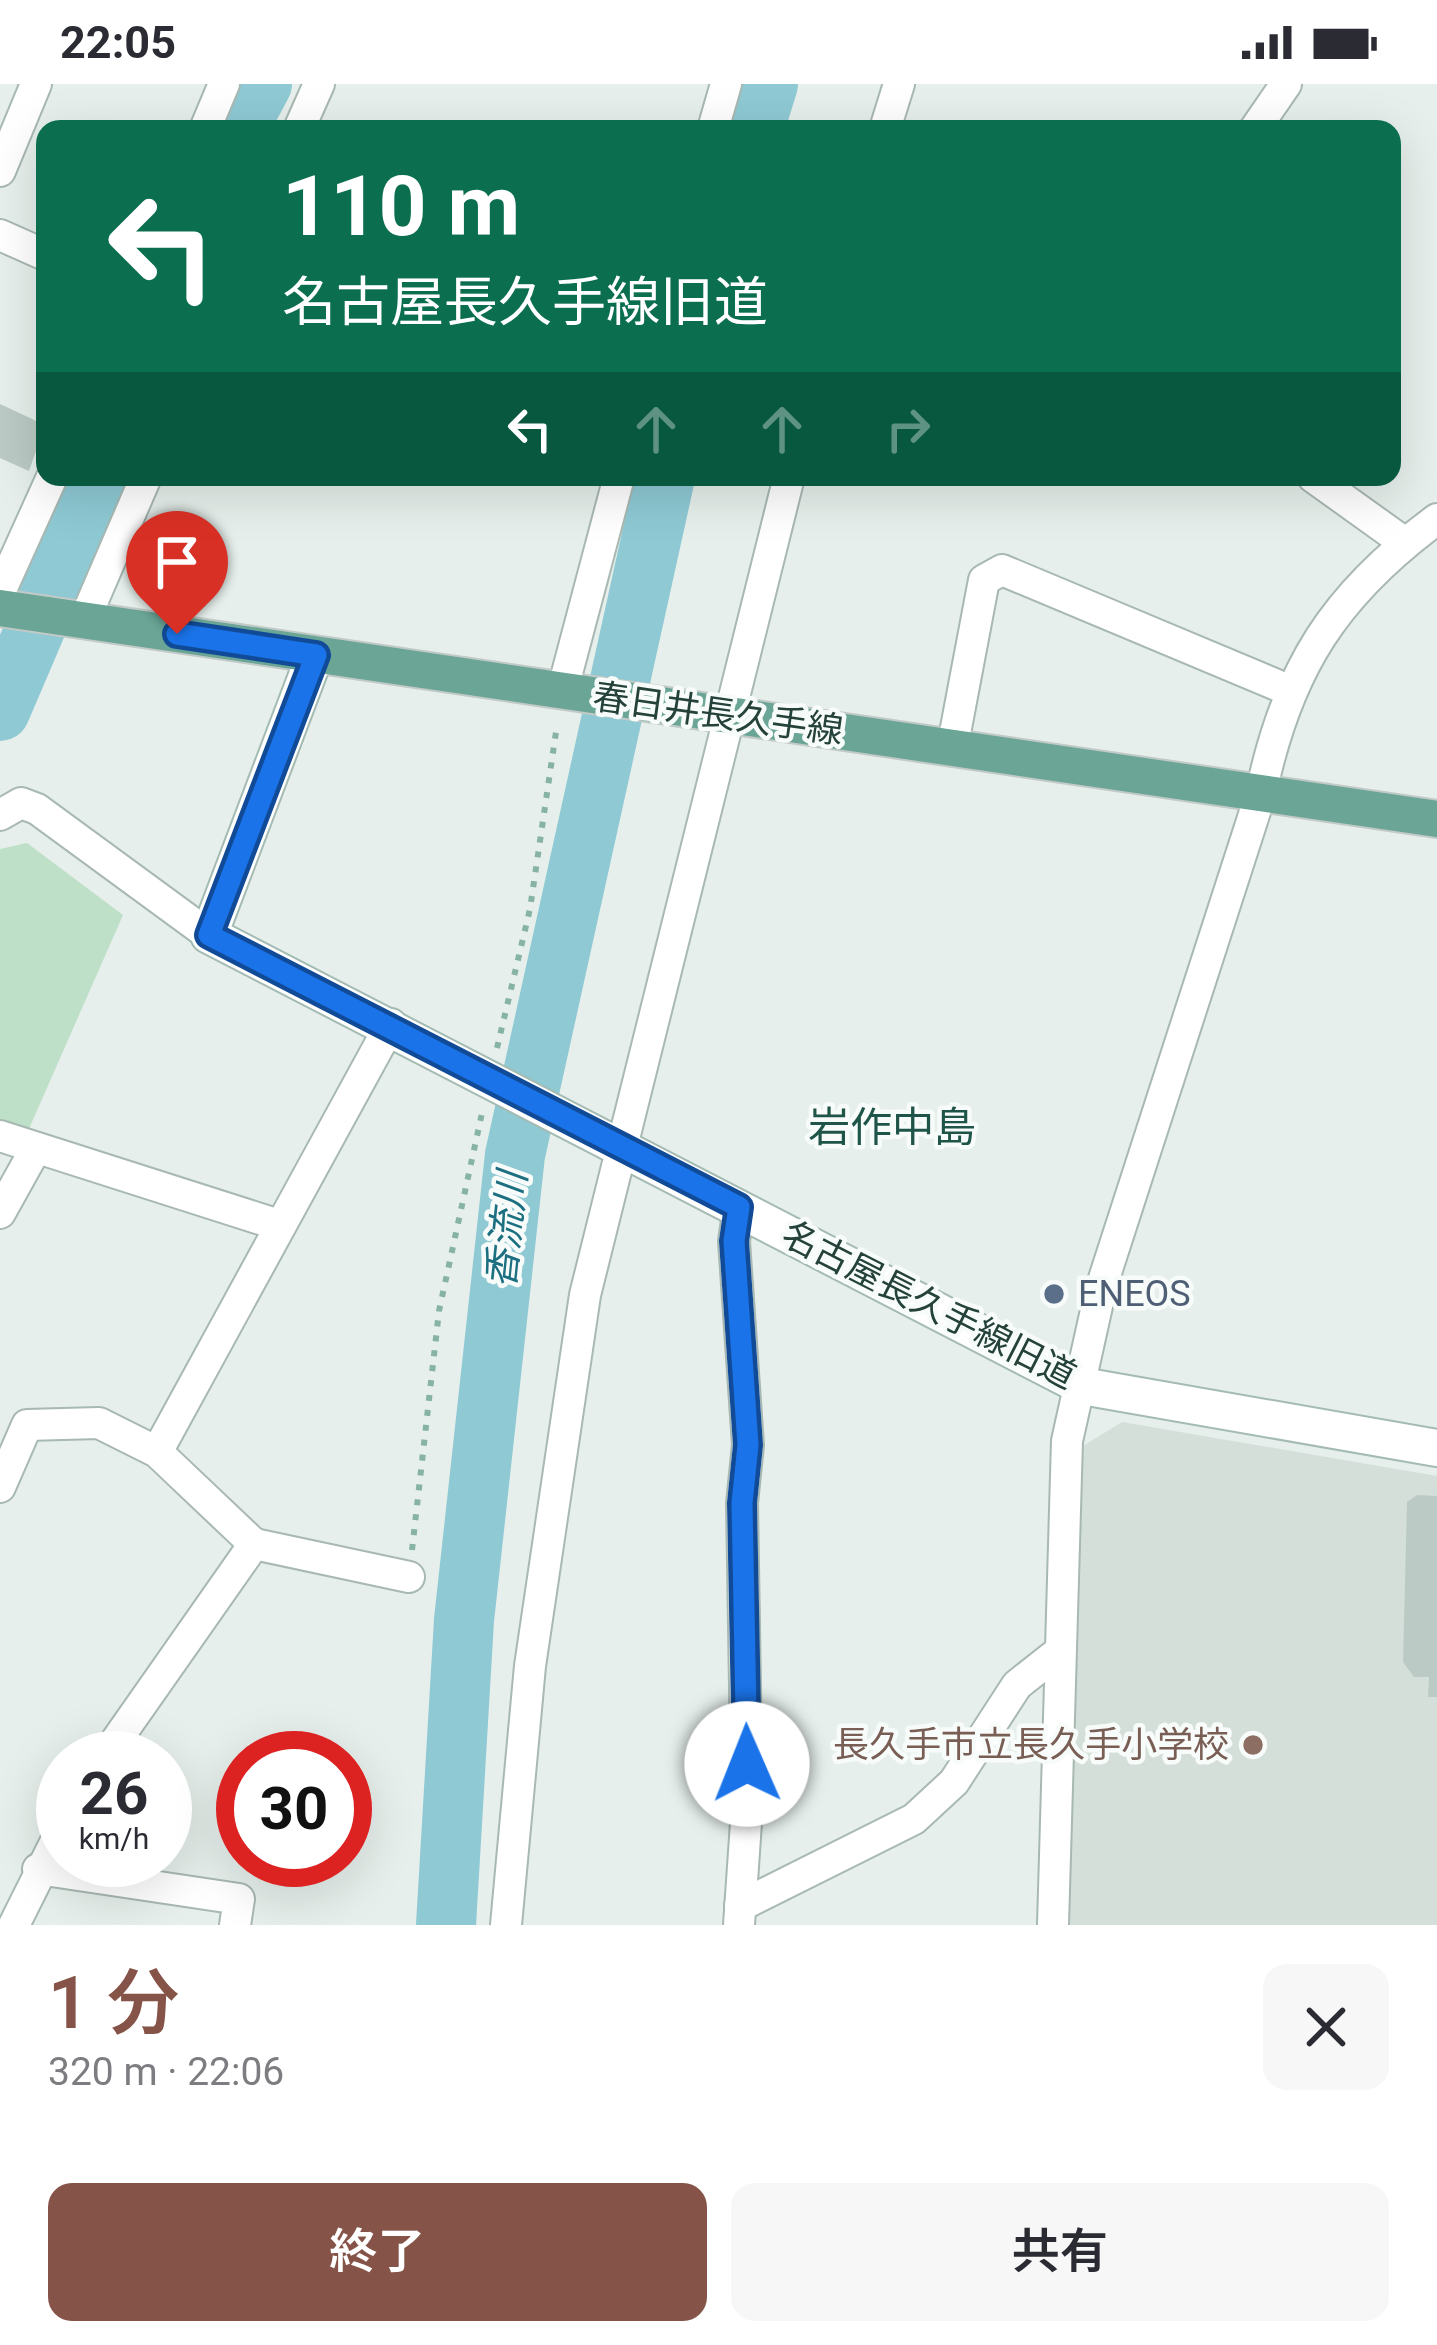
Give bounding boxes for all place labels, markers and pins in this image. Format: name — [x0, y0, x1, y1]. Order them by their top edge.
pin — [126, 511, 228, 634]
place label: ENEOS — [1078, 1273, 1191, 1315]
marker: ENEOS — [1041, 1281, 1067, 1307]
place label: 長久手市立長久手小学校 — [833, 1724, 1229, 1766]
marker: 長久手市立長久手小学校 — [1240, 1732, 1266, 1758]

